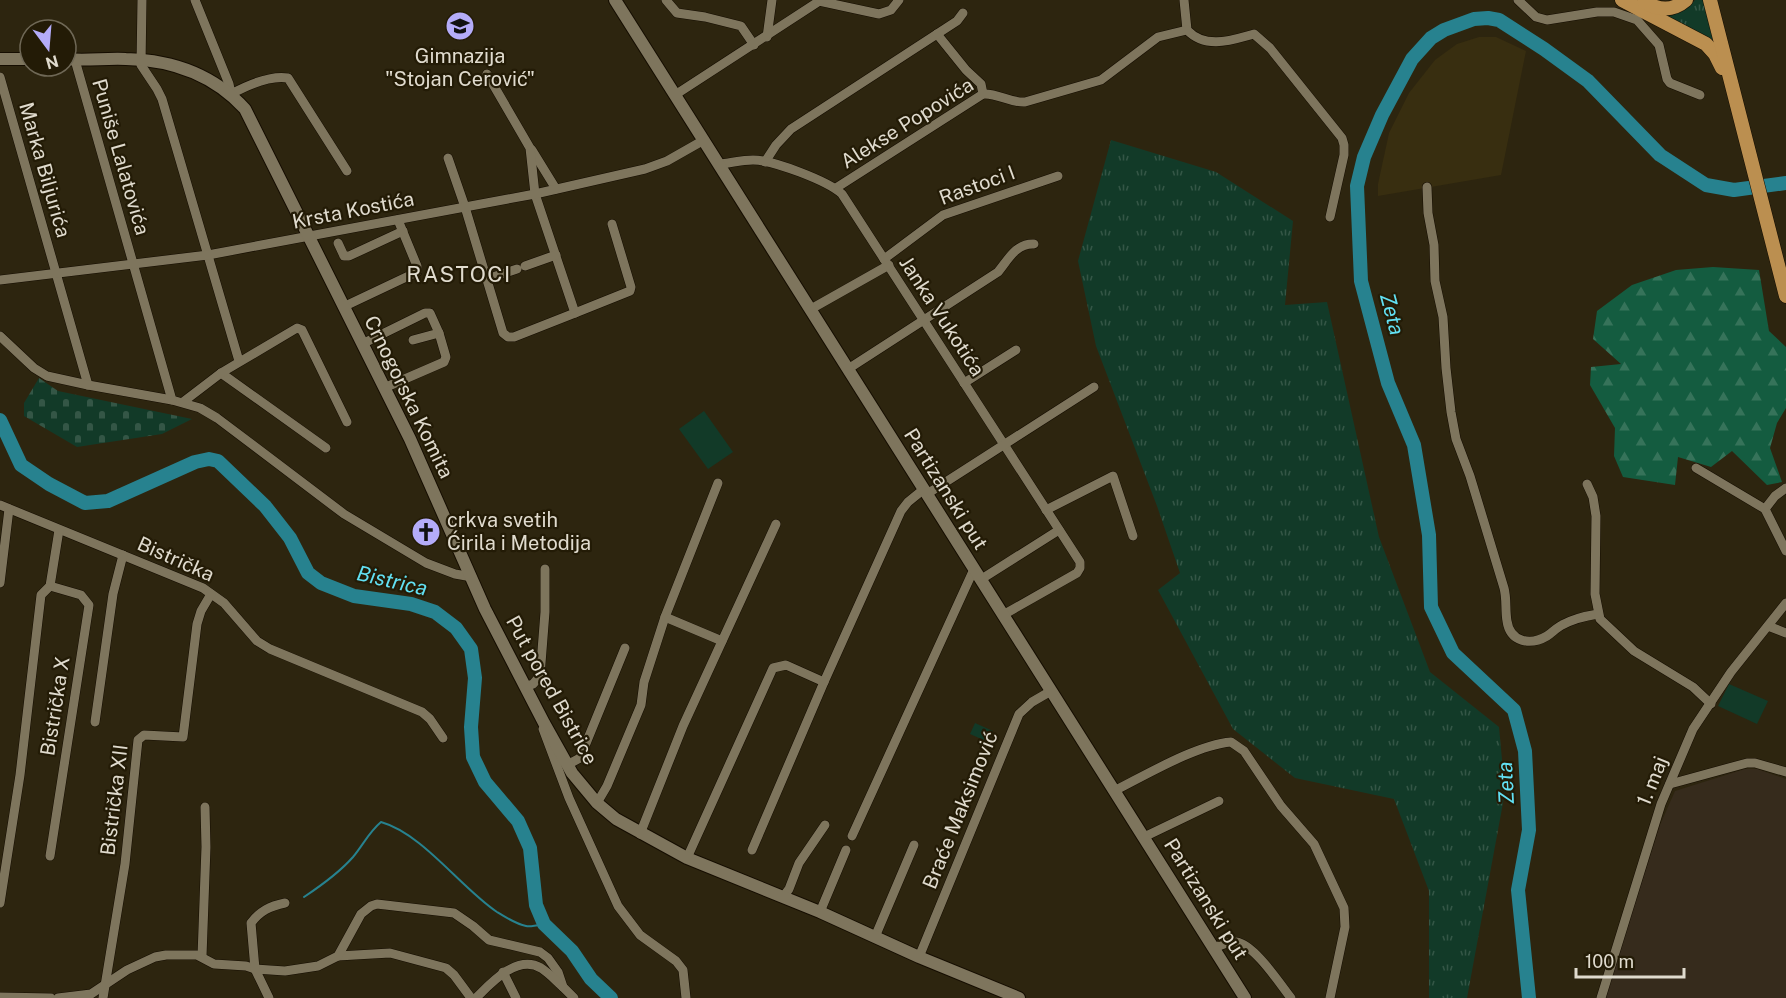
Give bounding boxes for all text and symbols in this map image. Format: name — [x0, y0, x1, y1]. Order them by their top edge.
school or university icon: Gimnazija "Stojan Cerović" — [444, 10, 476, 42]
north arrow — [18, 18, 78, 78]
place label: Gimnazija "Stojan Cerović" — [385, 44, 535, 91]
text: N — [43, 51, 61, 73]
street label: Alekse Popovića — [836, 73, 978, 173]
street label: Puniše Lalatovića — [87, 76, 155, 238]
street label: Marka Biljurića — [14, 100, 76, 240]
street label: Rastoci I — [936, 160, 1018, 210]
street label: Krsta Kostića — [290, 186, 416, 234]
street label: Janka Vukotića — [894, 252, 990, 380]
district label: RASTOCI — [406, 261, 512, 287]
water label: Zeta — [1375, 290, 1410, 338]
street label: Crnogorska Komita — [359, 312, 459, 482]
street label: Partizanski put — [899, 424, 993, 554]
place label: crkva svetih Ćirila i Metodija — [447, 508, 591, 555]
church icon: crkva svetih Ćirila i Metodija — [410, 516, 442, 548]
street label: Bistrička — [134, 531, 218, 587]
water label: Bistrica — [354, 560, 430, 601]
street label: Put pored Bistrice — [501, 611, 603, 769]
street label: Bistrička X — [35, 655, 75, 757]
street label: Braće Maksimović — [917, 728, 1003, 892]
street label: Bistrička XII — [95, 743, 133, 857]
street label: 1. maj — [1631, 753, 1673, 809]
water label: Zeta — [1492, 761, 1519, 805]
street label: Partizanski put — [1159, 834, 1253, 964]
scale bar — [1576, 941, 1684, 979]
text: 100 m — [1585, 951, 1634, 972]

